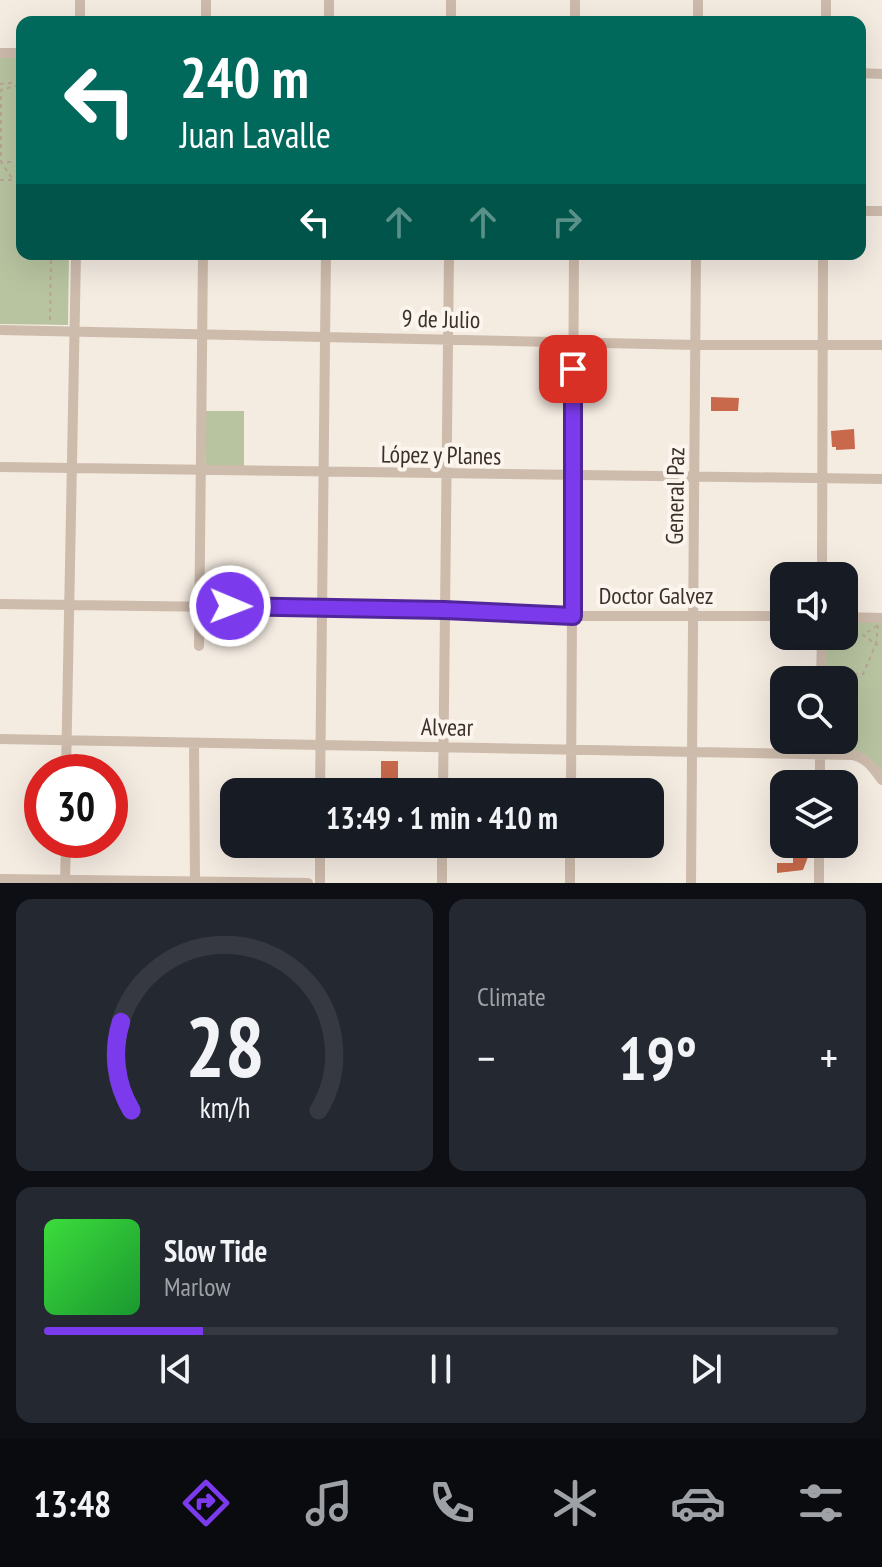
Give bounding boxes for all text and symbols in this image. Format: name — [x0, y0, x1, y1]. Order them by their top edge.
text: 240 m — [180, 41, 309, 113]
icon: left — [48, 48, 152, 152]
text: Juan Lavalle — [180, 111, 331, 158]
icon: left — [293, 200, 337, 244]
icon: ahead — [377, 200, 421, 244]
icon: ahead — [461, 200, 505, 244]
icon: right — [545, 200, 589, 244]
street label: 9 de Julio — [401, 303, 481, 335]
pin — [539, 335, 607, 403]
icon: arrive — [551, 347, 595, 391]
street label: López y Planes — [381, 438, 501, 472]
street label: General Paz — [659, 447, 691, 545]
map controls — [770, 562, 858, 858]
button: sound — [770, 562, 858, 650]
position arrow — [188, 564, 272, 648]
street label: Doctor Galvez — [599, 580, 713, 611]
button: search — [770, 666, 858, 754]
street label: Alvear — [421, 711, 474, 743]
speed limit sign: 30 — [24, 754, 128, 858]
button: layers — [770, 770, 858, 858]
text: 13:49 · 1 min · 410 m — [326, 798, 558, 837]
text: Climate — [477, 980, 546, 1013]
text: 28 — [185, 992, 264, 1100]
text: 19° — [618, 1019, 697, 1097]
text: − — [477, 1029, 495, 1086]
text: + — [820, 1029, 838, 1086]
text: km/h — [199, 1089, 250, 1126]
text: Slow Tide — [164, 1231, 267, 1270]
text: Marlow — [164, 1270, 230, 1303]
icon: previous — [154, 1347, 198, 1391]
icon: pause — [419, 1347, 463, 1391]
icon: next — [684, 1347, 728, 1391]
icon: directions — [178, 1475, 234, 1531]
icon: music — [301, 1475, 357, 1531]
icon: phone — [424, 1475, 480, 1531]
icon: climate — [547, 1475, 603, 1531]
icon: car — [670, 1475, 726, 1531]
icon: filters — [793, 1475, 849, 1531]
text: 13:48 — [33, 1480, 111, 1527]

